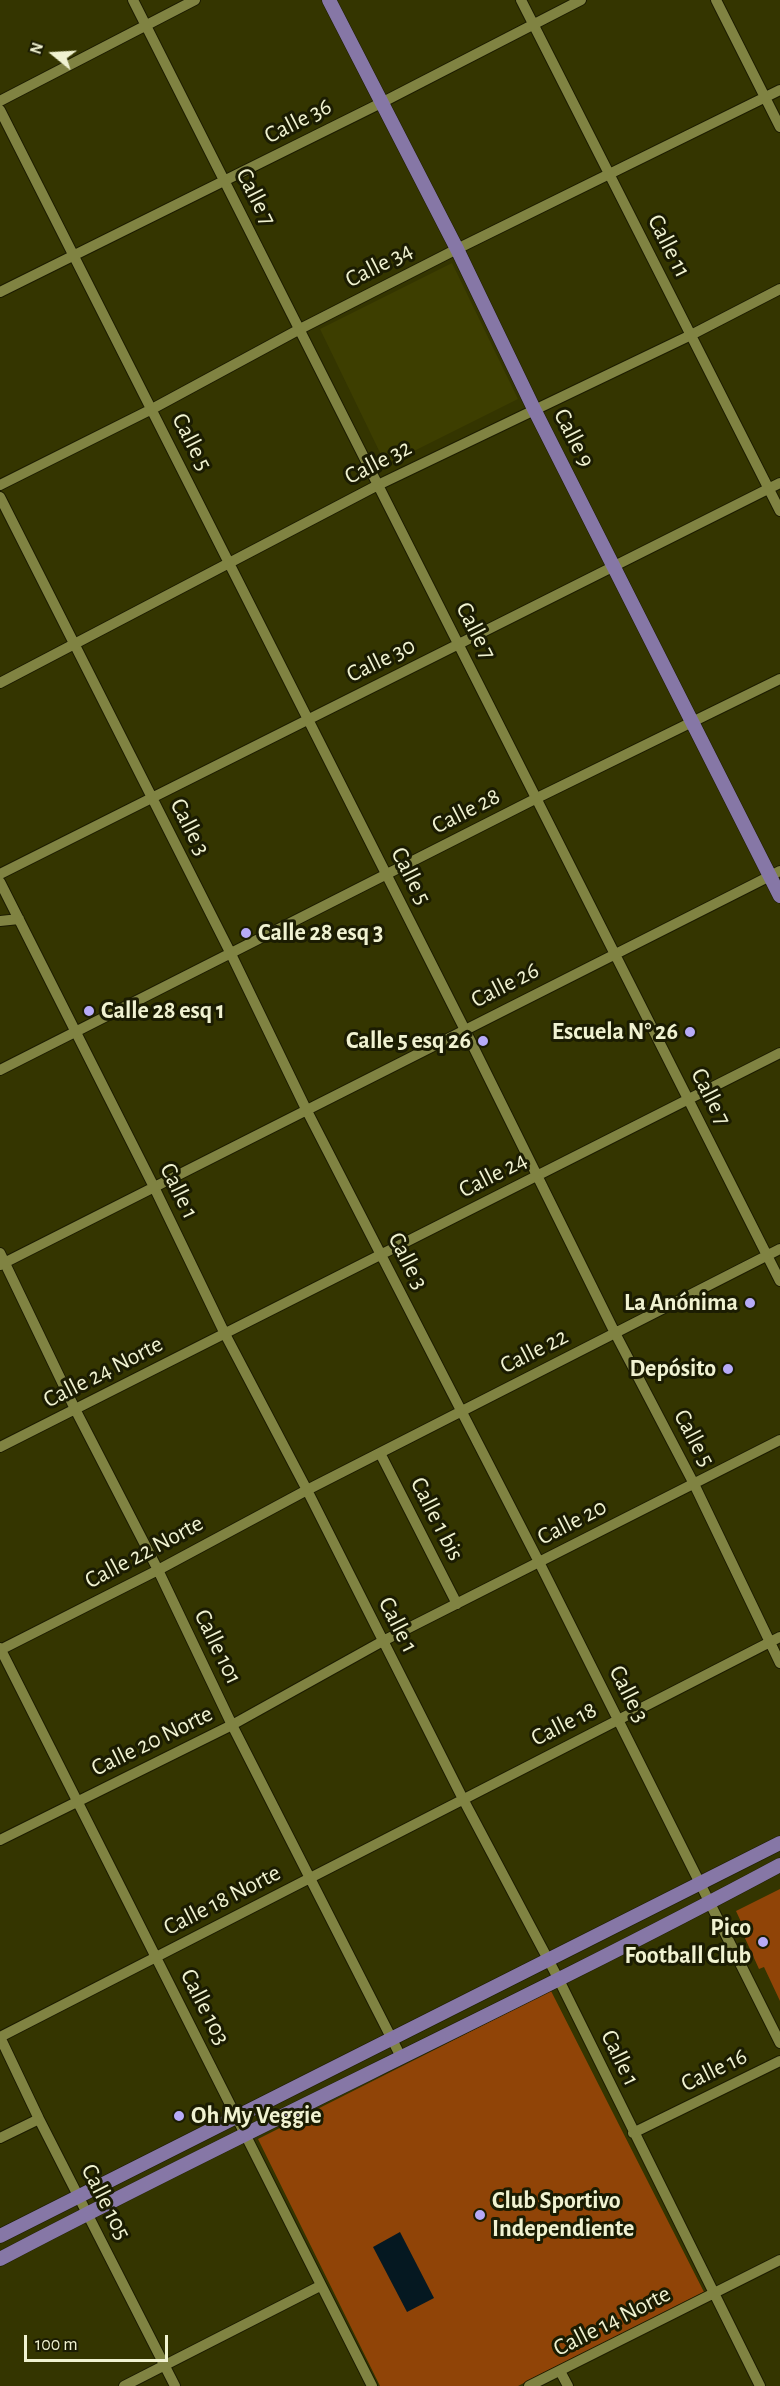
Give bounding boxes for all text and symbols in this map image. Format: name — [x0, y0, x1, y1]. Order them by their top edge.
north arrow — [24, 24, 84, 84]
text: N — [28, 41, 46, 56]
street label: Calle 36 — [260, 92, 336, 150]
street label: Calle 7 — [229, 164, 283, 230]
street label: Calle 11 — [641, 210, 697, 282]
street label: Calle 34 — [340, 236, 418, 294]
street label: Calle 9 — [547, 404, 601, 472]
street label: Calle 5 — [165, 409, 219, 475]
street label: Calle 32 — [340, 433, 416, 491]
street label: Calle 7 — [449, 598, 503, 664]
street label: Calle 30 — [342, 631, 420, 689]
street label: Calle 28 — [427, 782, 505, 840]
street label: Calle 3 — [163, 794, 217, 860]
street label: Calle 5 — [384, 843, 438, 909]
place label: Calle 28 esq 3 — [258, 919, 383, 947]
marker: Calle 28 esq 3 — [239, 926, 253, 940]
street label: Calle 26 — [466, 956, 544, 1014]
place label: Calle 28 esq 1 — [101, 997, 225, 1025]
marker: Calle 28 esq 1 — [82, 1004, 96, 1018]
place label: Escuela N° 26 — [552, 1018, 678, 1046]
marker: Escuela N° 26 — [683, 1025, 697, 1039]
place label: Calle 5 esq 26 — [346, 1027, 471, 1055]
marker: Calle 5 esq 26 — [476, 1034, 490, 1048]
street label: Calle 7 — [684, 1064, 738, 1130]
street label: Calle 24 — [454, 1146, 532, 1204]
street label: Calle 1 — [153, 1158, 205, 1224]
street label: Calle 3 — [381, 1228, 435, 1294]
place label: La Anónima — [624, 1289, 738, 1317]
marker: La Anónima — [743, 1296, 757, 1310]
street label: Calle 22 — [495, 1322, 573, 1380]
street label: Calle 24 Norte — [38, 1330, 168, 1414]
place label: Depósito — [629, 1355, 716, 1383]
marker: Depósito — [721, 1362, 735, 1376]
street label: Calle 5 — [667, 1405, 721, 1471]
street label: Calle 1 bis — [404, 1473, 470, 1565]
street label: Calle 20 — [532, 1492, 612, 1552]
street label: Calle 22 Norte — [80, 1509, 208, 1595]
street label: Calle 1 — [372, 1592, 424, 1658]
street label: Calle 101 — [188, 1605, 248, 1689]
street label: Calle 3 — [602, 1661, 656, 1727]
street label: Calle 18 — [526, 1695, 602, 1753]
street label: Calle 20 Norte — [87, 1699, 217, 1783]
street label: Calle 18 Norte — [159, 1858, 285, 1942]
place label: Pico Football Club — [625, 1914, 751, 1970]
marker: Pico Football Club — [756, 1935, 770, 1949]
street label: Calle 103 — [174, 1964, 236, 2050]
street label: Calle 1 — [594, 2025, 646, 2091]
street label: Calle 16 — [676, 2042, 752, 2098]
place label: Oh My Veggie — [191, 2102, 322, 2130]
marker: Oh My Veggie — [172, 2109, 186, 2123]
street label: Calle 105 — [75, 2159, 137, 2245]
place label: Club Sportivo Independiente — [492, 2187, 634, 2243]
marker: Club Sportivo Independiente — [473, 2208, 487, 2222]
street label: Calle 14 Norte — [549, 2279, 675, 2363]
scale bar — [27, 2323, 171, 2361]
text: 100 m — [35, 2336, 78, 2354]

